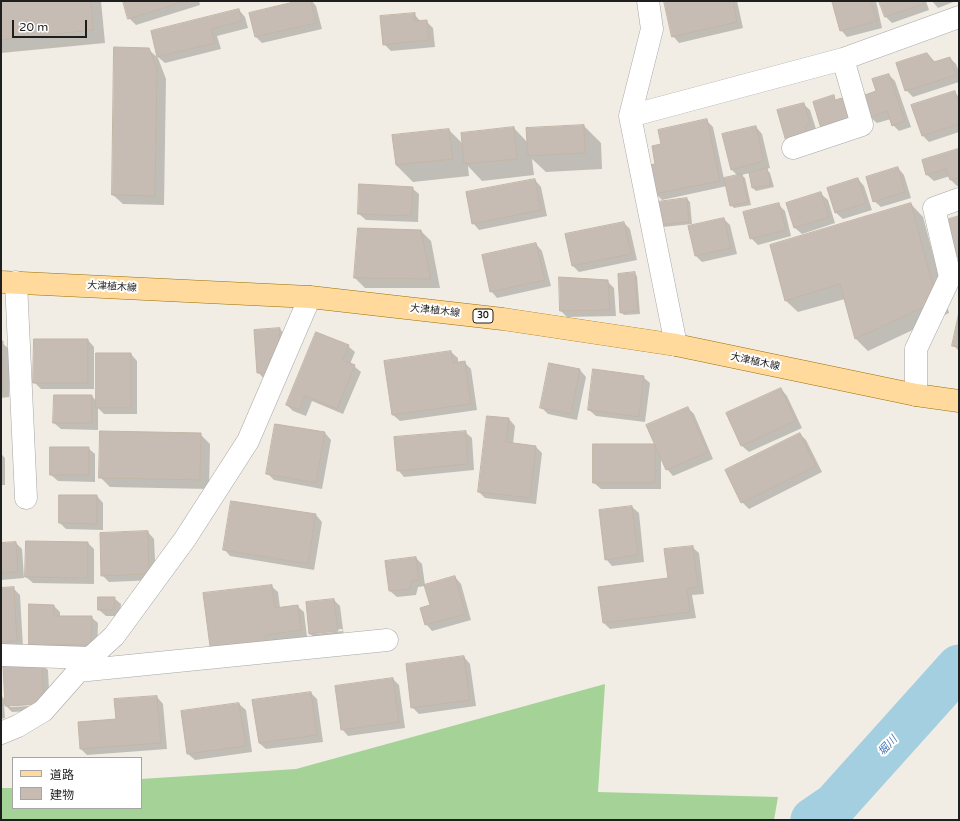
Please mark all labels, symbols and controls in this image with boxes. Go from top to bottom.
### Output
scale bar [14,12,89,38]
text: 20 m [19,20,48,34]
street label: 大津植木線 [87,280,137,294]
street label: 大津植木線 [410,302,460,320]
road number: 30 [473,309,493,323]
street label: 大津植木線 [729,351,781,373]
water label: 堀川 [876,733,900,759]
legend [12,757,142,809]
text: 道路 [50,768,74,782]
text: 建物 [50,788,74,802]

